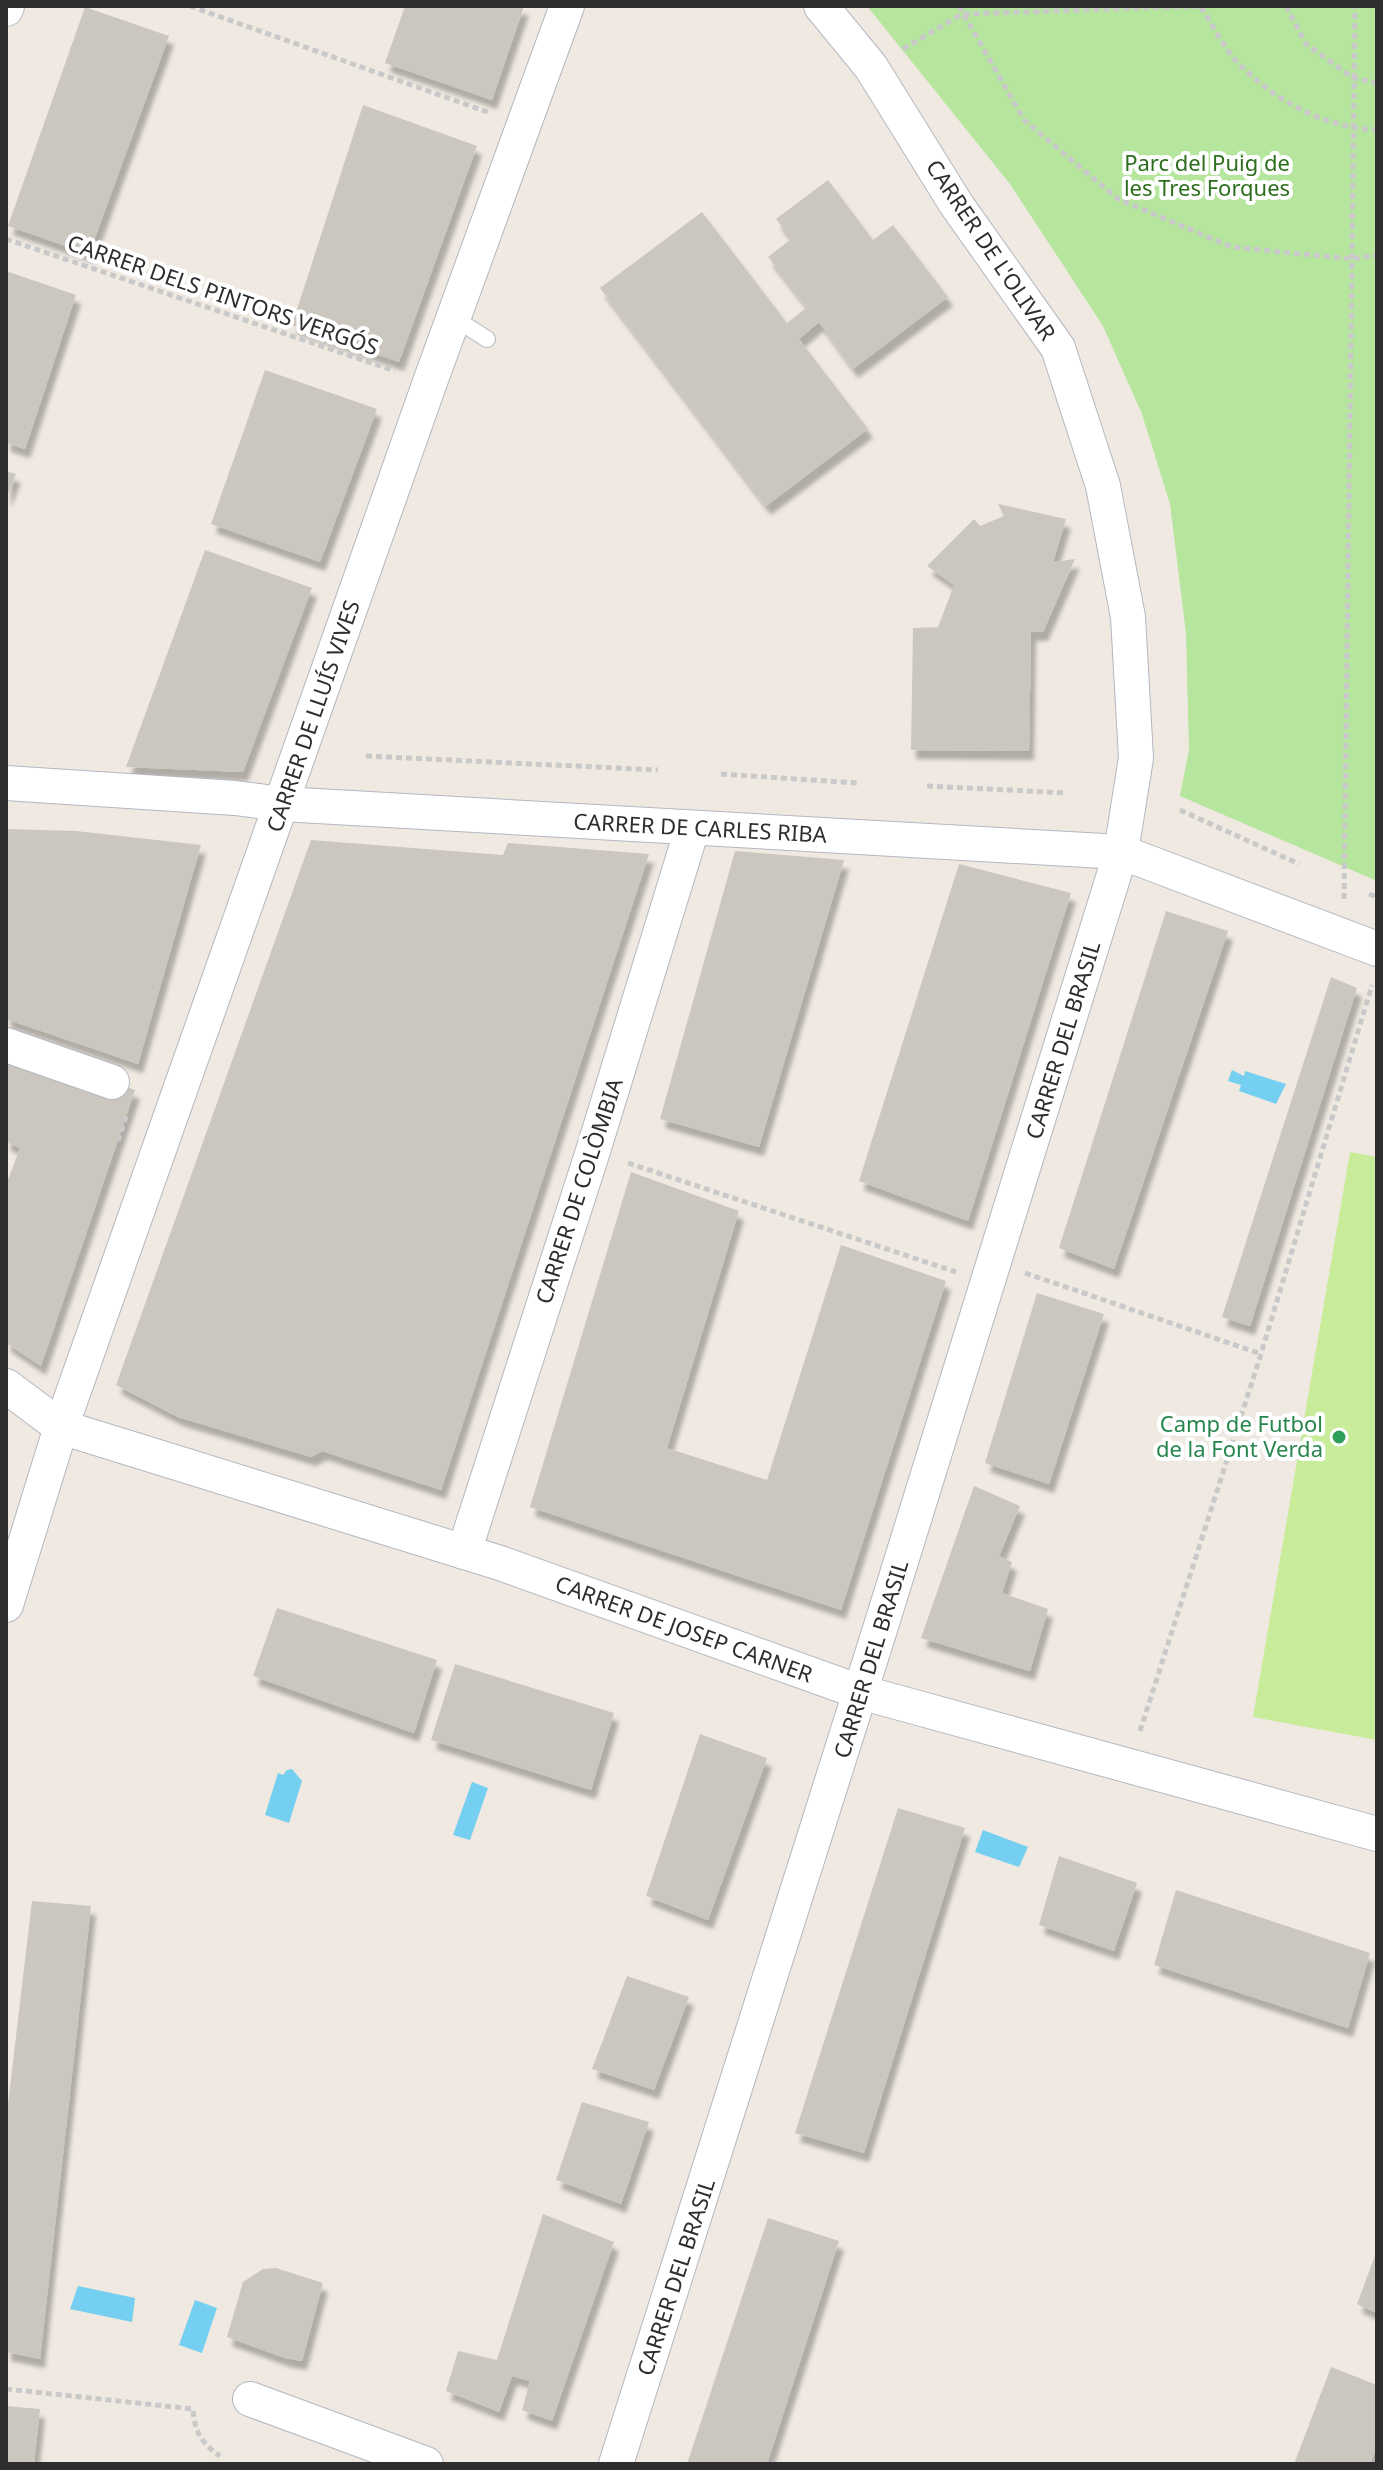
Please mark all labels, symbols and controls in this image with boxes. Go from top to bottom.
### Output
park label: Parc del Puig de les Tres Forques [1124,147,1290,202]
street label: CARRER DE L'OLIVAR [920,153,1064,346]
street label: CARRER DELS PINTORS VERGÓS [64,227,383,361]
street label: CARRER DE LLUÍS VIVES [258,596,366,836]
street label: CARRER DE CARLES RIBA [573,805,828,849]
street label: CARRER DEL BRASIL [1018,937,1106,1142]
street label: CARRER DE COLÒMBIA [527,1073,629,1307]
place label: Camp de Futbol de la Font Verda [1156,1408,1323,1463]
marker: Camp de Futbol de la Font Verda [1330,1428,1348,1446]
street label: CARRER DEL BRASIL [826,1556,914,1761]
street label: CARRER DE JOSEP CARNER [552,1567,817,1689]
street label: CARRER DEL BRASIL [629,2174,721,2379]

